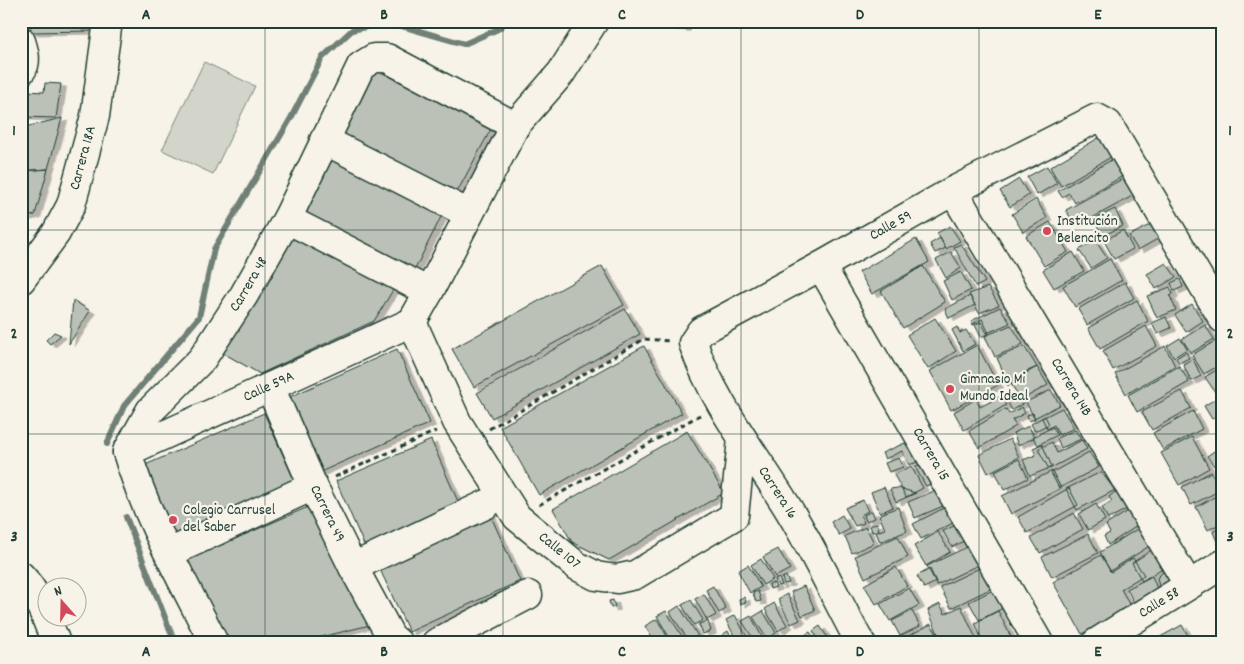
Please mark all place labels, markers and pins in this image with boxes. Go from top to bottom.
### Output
place label: Institución Belencito [1057,211,1118,250]
marker: Institución Belencito [1041,225,1053,237]
place label: Gimnasio Mi Mundo Ideal [960,369,1029,408]
marker: Gimnasio Mi Mundo Ideal [944,383,956,395]
place label: Colegio Carrusel del Saber [183,500,276,539]
marker: Colegio Carrusel del Saber [167,514,179,526]

